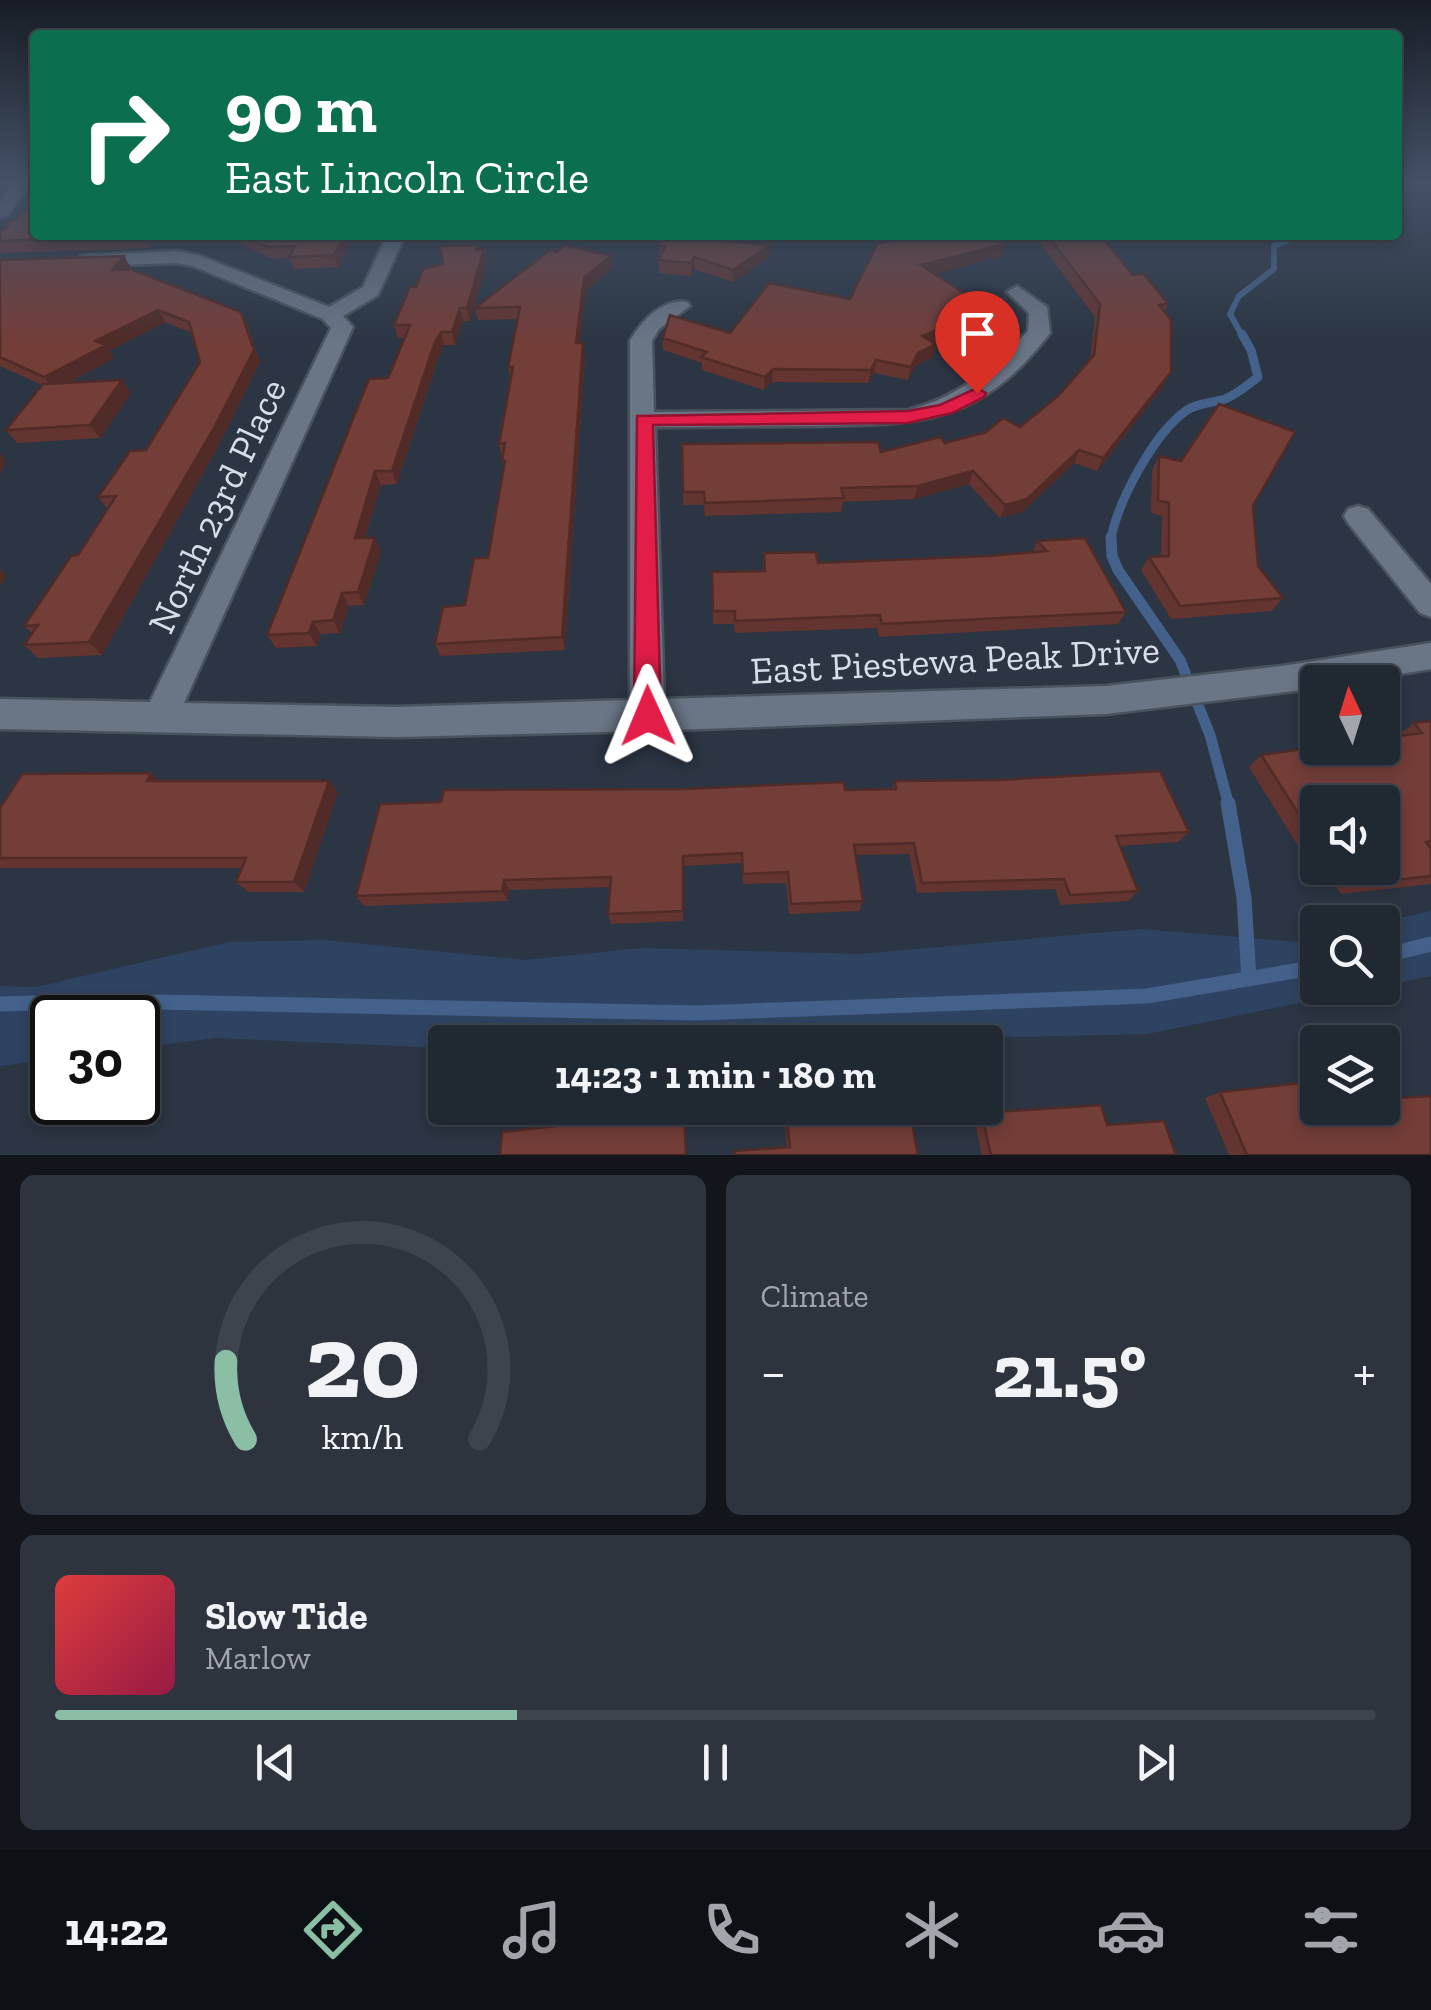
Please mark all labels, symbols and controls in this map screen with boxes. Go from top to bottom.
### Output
text: 90 m [225,66,377,150]
icon: right [60,70,190,200]
text: East Lincoln Circle [225,151,589,205]
pin [935,291,1020,394]
icon: arrive [950,306,1005,361]
street label: North 23rd Place [138,371,296,641]
street label: East Piestewa Peak Drive [749,626,1161,694]
position arrow [596,664,700,768]
north arrow [1300,665,1400,765]
map controls [1300,665,1400,1125]
button: sound [1300,785,1400,885]
button: search [1300,905,1400,1005]
speed limit sign: 30 [30,995,160,1125]
button: layers [1300,1025,1400,1125]
text: 14:23 · 1 min · 180 m [555,1052,876,1098]
text: Climate [761,1277,869,1315]
text: 20 [305,1299,421,1424]
text: 21.5° [993,1326,1147,1416]
text: − [761,1339,786,1405]
text: + [1353,1339,1376,1405]
text: km/h [322,1415,404,1458]
text: Slow Tide [205,1593,368,1639]
text: Marlow [205,1639,311,1677]
icon: previous [248,1735,303,1790]
icon: pause [688,1735,743,1790]
icon: next [1128,1735,1183,1790]
icon: directions [298,1895,368,1965]
icon: music [497,1895,567,1965]
icon: phone [697,1895,767,1965]
icon: climate [897,1895,967,1965]
icon: car [1096,1895,1166,1965]
icon: filters [1296,1895,1366,1965]
text: 14:22 [65,1903,168,1957]

